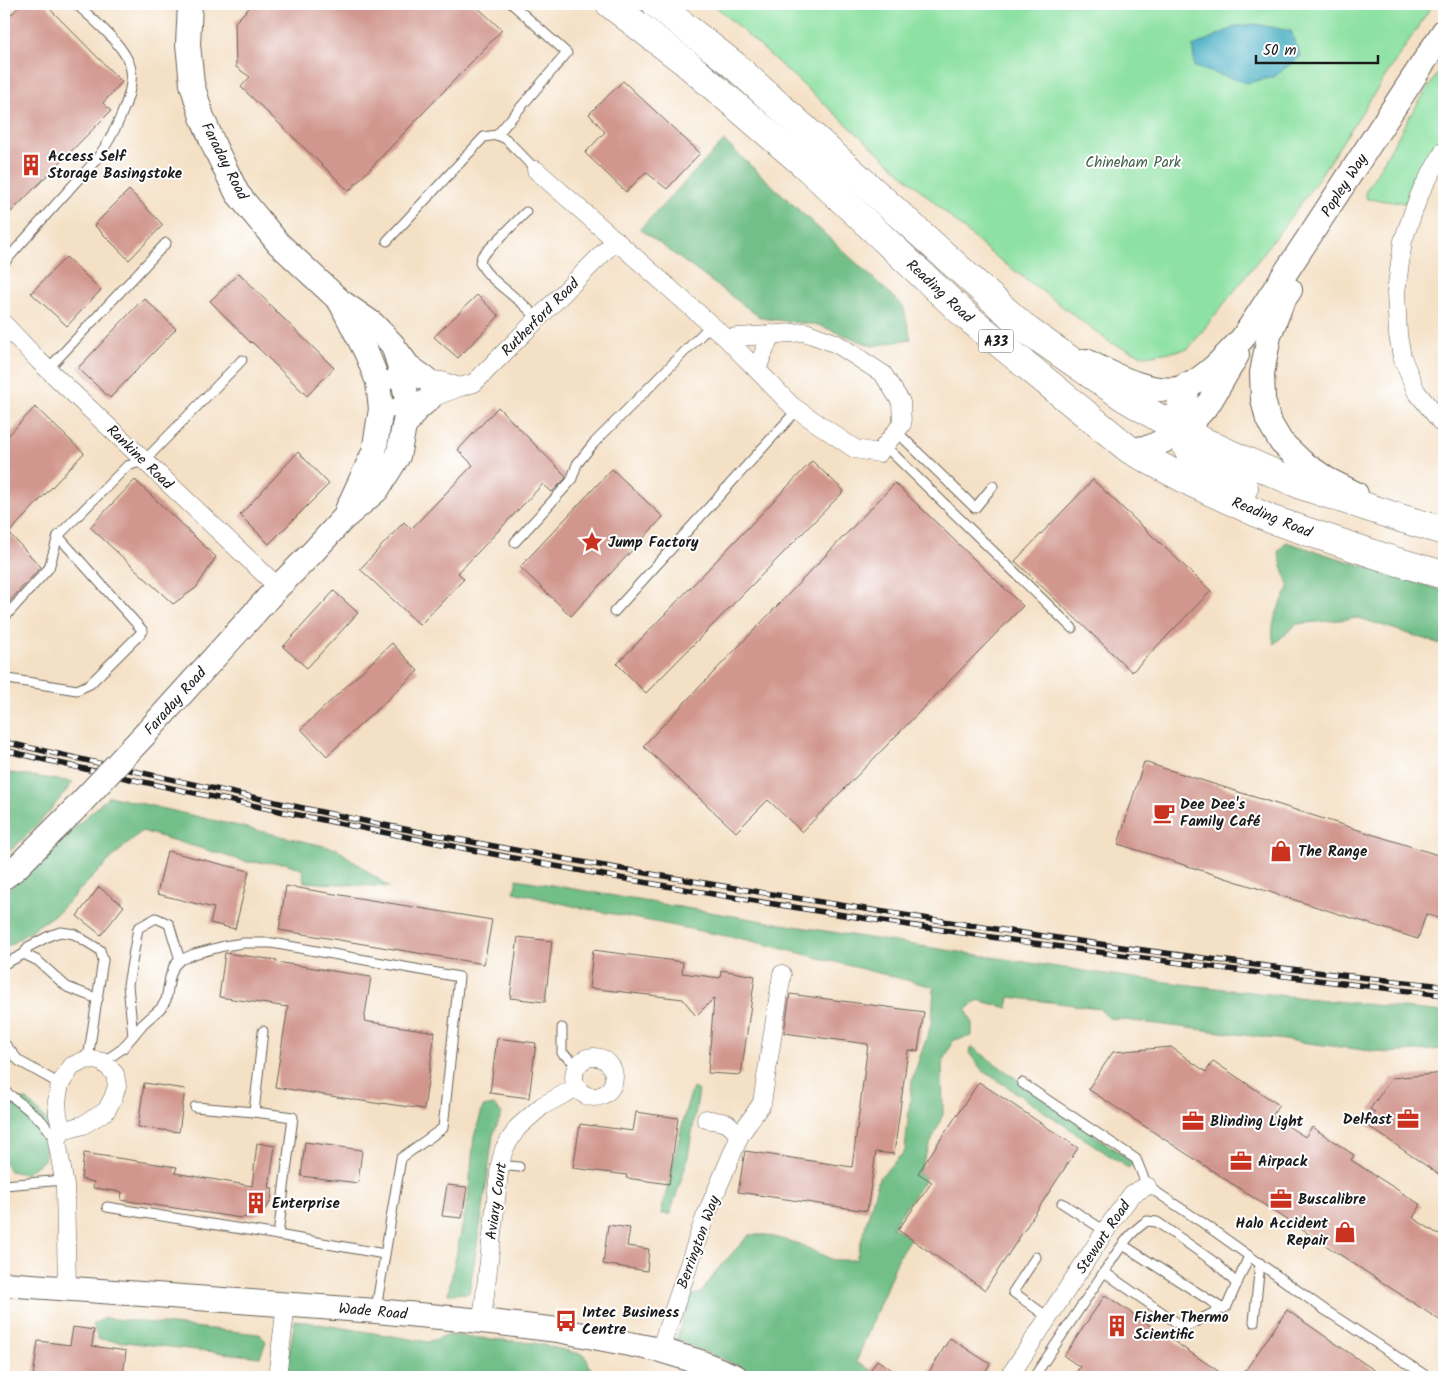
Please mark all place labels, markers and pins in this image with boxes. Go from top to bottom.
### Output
place label: Access Self Storage Basingstoke [48,145,183,186]
building icon: Access Self Storage Basingstoke [18,152,44,178]
place icon: Jump Factory [579,529,605,555]
place label: Jump Factory [608,531,699,555]
place label: Dee Dee's Family Café [1180,793,1261,834]
cafe icon: Dee Dee's Family Café [1151,800,1177,826]
shop icon: The Range [1268,838,1294,864]
place label: The Range [1298,840,1368,864]
office icon: Delfast [1395,1106,1421,1132]
office icon: Blinding Light [1180,1108,1206,1134]
place label: Delfast [1343,1108,1392,1132]
place label: Blinding Light [1210,1110,1304,1134]
office icon: Airpack [1228,1148,1254,1174]
place label: Airpack [1258,1150,1308,1174]
office icon: Buscalibre [1268,1186,1294,1212]
place label: Buscalibre [1298,1188,1366,1212]
building icon: Enterprise [243,1190,269,1216]
place label: Enterprise [272,1192,340,1216]
place label: Halo Accident Repair [1235,1212,1329,1253]
shop icon: Halo Accident Repair [1332,1219,1358,1245]
place label: Intec Business Centre [582,1301,679,1342]
place label: Fisher Thermo Scientific [1134,1306,1229,1347]
bus stop icon: Intec Business Centre [553,1308,579,1334]
building icon: Fisher Thermo Scientific [1104,1313,1130,1339]

